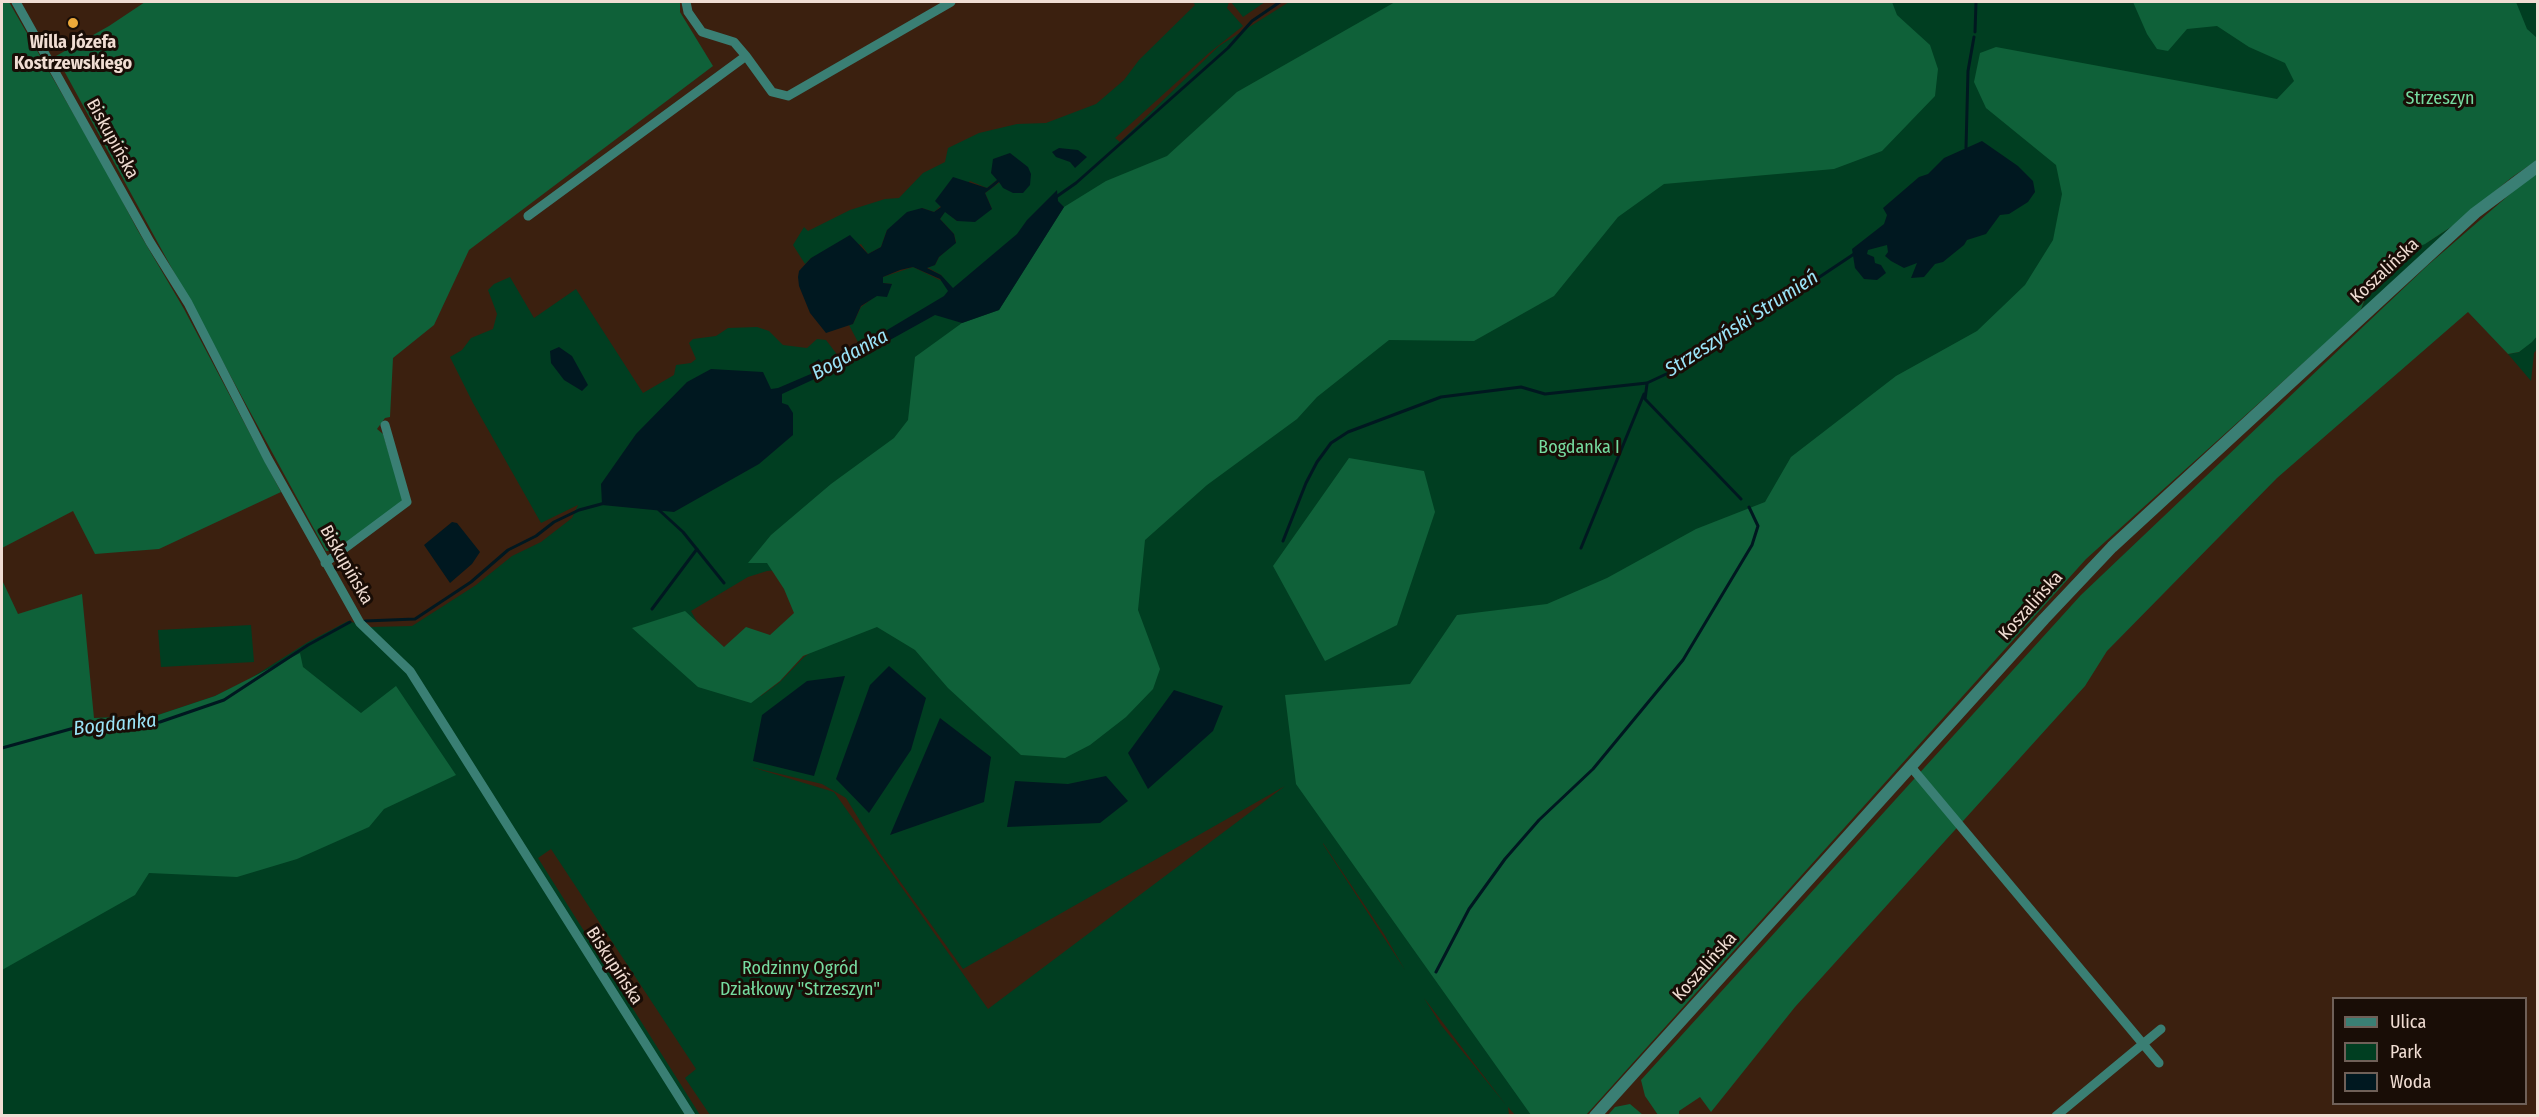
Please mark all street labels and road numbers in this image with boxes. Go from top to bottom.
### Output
street label: Biskupińska [81,95,143,183]
street label: Koszalińska [2346,234,2424,308]
street label: Biskupińska [315,522,377,608]
street label: Koszalińska [1994,567,2068,645]
street label: Biskupińska [581,923,647,1009]
street label: Koszalińska [1668,928,1742,1006]

